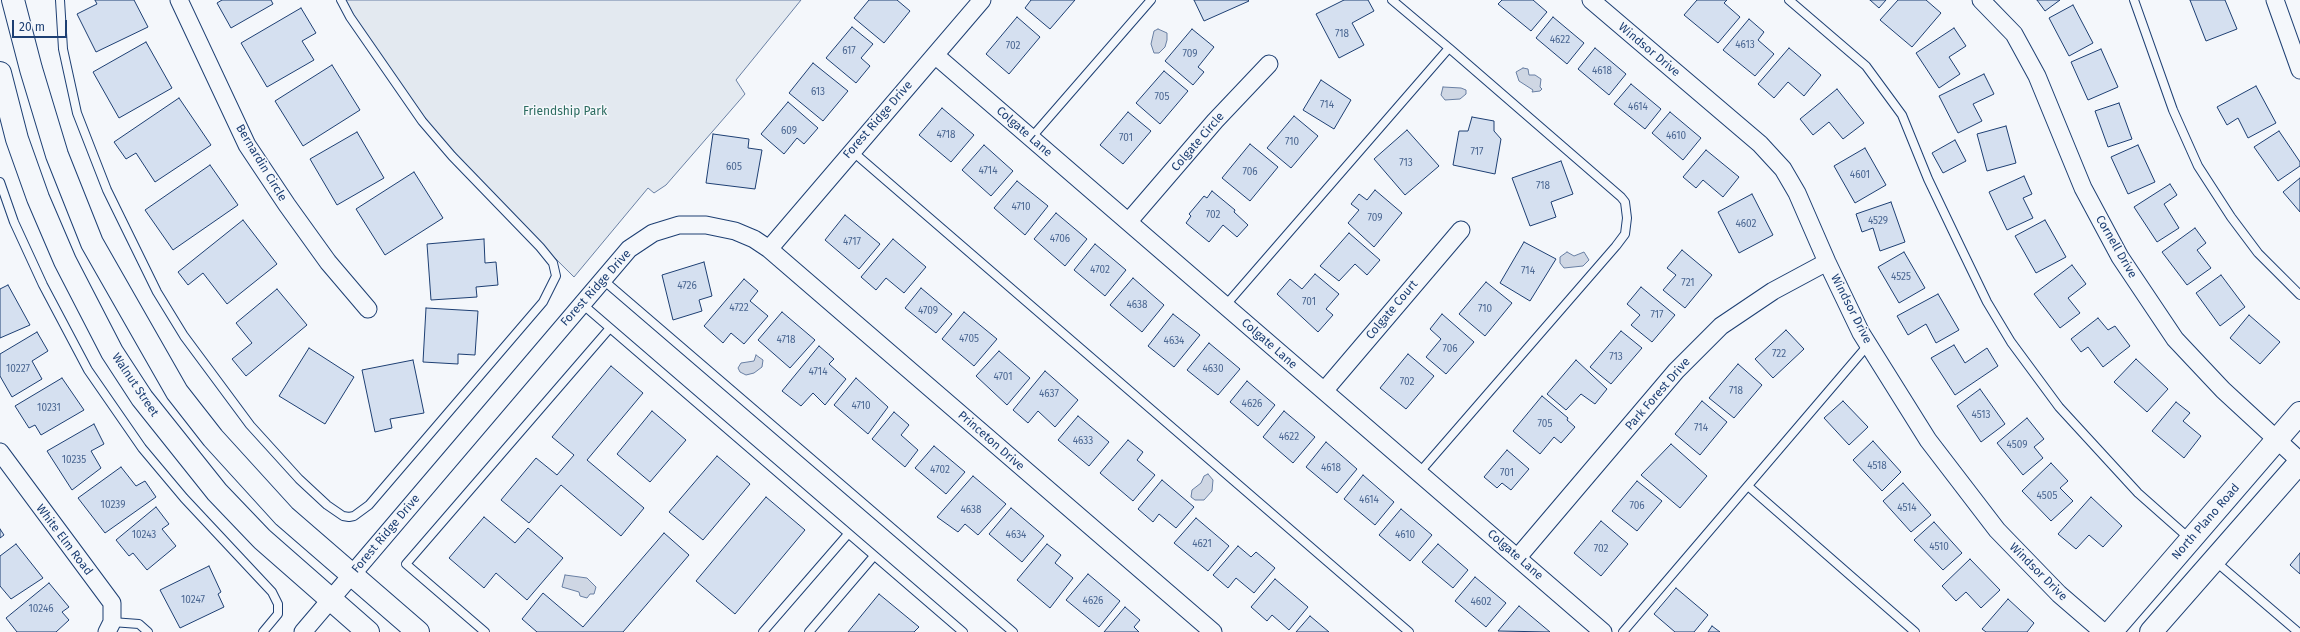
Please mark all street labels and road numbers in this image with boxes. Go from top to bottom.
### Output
street label: Windsor Drive [1615,20,1683,80]
street label: Forest Ridge Drive [840,78,916,162]
street label: Colgate Lane [993,104,1055,160]
street label: Colgate Circle [1168,110,1228,174]
street label: Bernardin Circle [232,122,290,204]
street label: Cornell Drive [2092,213,2140,281]
street label: Forest Ridge Drive [558,247,634,329]
street label: Windsor Drive [1827,272,1875,346]
street label: Colgate Court [1363,277,1421,343]
street label: Colgate Lane [1238,316,1300,372]
street label: Walnut Street [108,350,162,420]
street label: Park Forest Drive [1623,355,1693,433]
street label: Princeton Drive [955,408,1027,474]
street label: North Plano Road [2169,481,2243,563]
street label: Forest Ridge Drive [349,492,423,576]
street label: White Elm Road [33,502,95,578]
street label: Colgate Lane [1484,527,1546,583]
street label: Windsor Drive [2006,540,2070,604]

